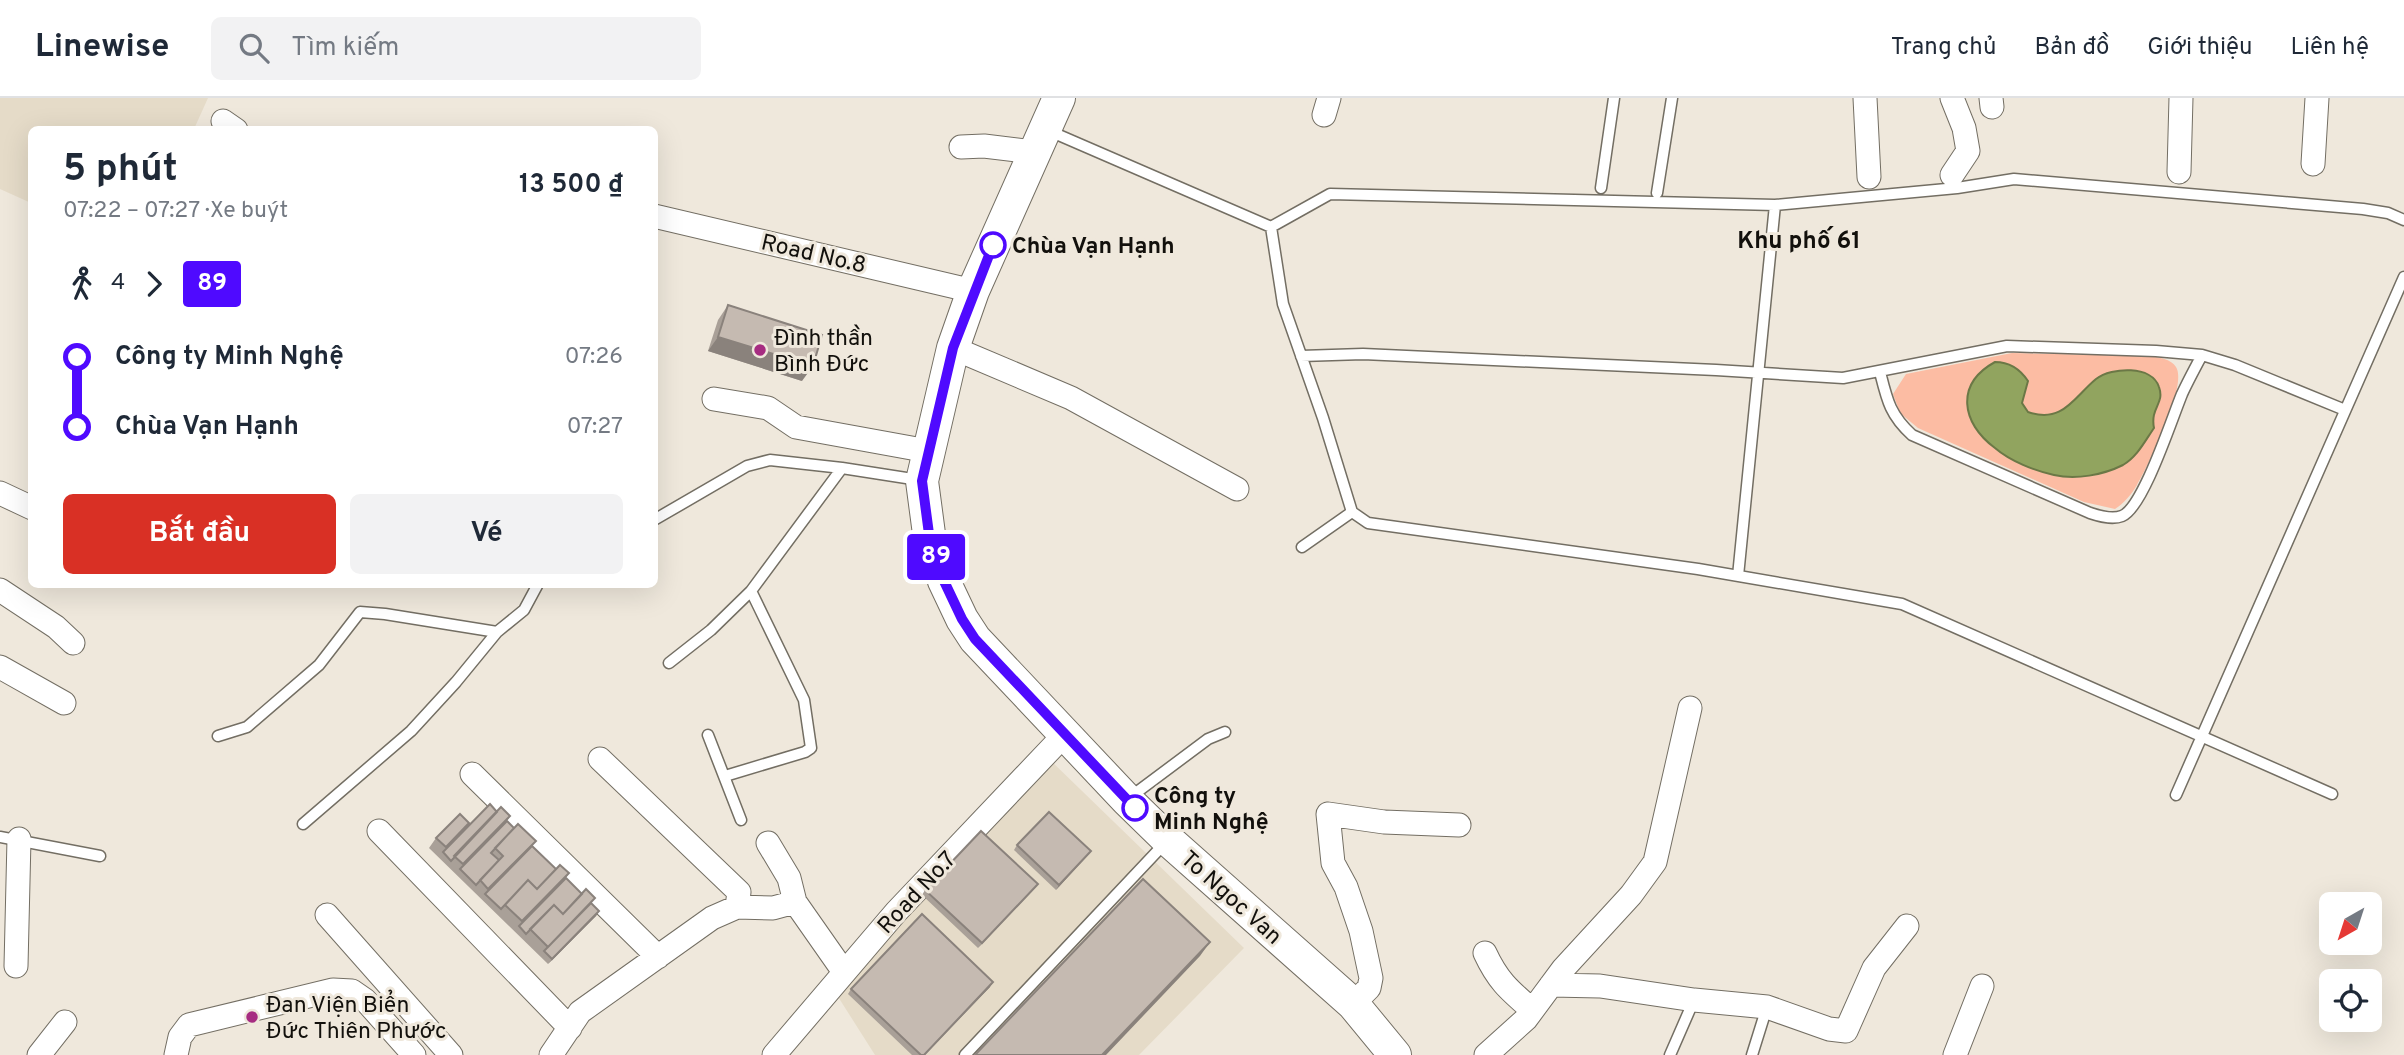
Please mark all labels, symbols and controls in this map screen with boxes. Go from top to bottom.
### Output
search box [211,17,701,80]
text: Linewise [35,27,169,69]
icon: search [235,29,273,67]
text: Tìm kiếm [291,32,399,65]
text: Trang chủ [1891,33,1996,63]
text: Bản đồ [2034,33,2109,63]
text: Giới thiệu [2147,33,2252,63]
text: Liên hệ [2290,33,2369,63]
text: 5 phút [63,146,178,195]
text: 13 500 ₫ [519,169,623,202]
text: 07:22 – 07:27 · Xe buýt [63,197,288,226]
district label: Khu phố 61 [1737,226,1861,257]
street label: Road No.8 [758,229,869,282]
marker: Chùa Vạn Hạnh [980,232,1006,258]
place label: Chùa Vạn Hạnh [1012,233,1175,262]
icon: walk [63,265,101,303]
icon: forward [135,265,173,303]
text: 4 [111,269,125,298]
text: 89 [197,269,227,299]
place label: Đình thần Bình Đức [774,324,873,380]
text: Công ty Minh Nghệ [115,341,344,374]
marker: Đình thần Bình Đức [752,342,768,358]
text: 07:26 [565,343,623,372]
text: Chùa Vạn Hạnh [115,411,299,444]
text: 07:27 [567,413,623,442]
button: Bắt đầu [63,494,336,574]
button: Vé [350,494,623,574]
line badge: 89 [904,534,968,580]
text: 89 [921,542,951,572]
place label: Công ty Minh Nghệ [1154,783,1269,838]
marker: Công ty Minh Nghệ [1122,795,1148,821]
street label: Road No.7 [872,846,963,941]
street label: To Ngoc Van [1174,846,1287,952]
north arrow [2319,892,2382,956]
map controls [2319,892,2382,1032]
button: locate [2319,969,2382,1032]
place label: Đan Viện Biển Đức Thiên Phước [266,989,447,1047]
marker: Đan Viện Biển Đức Thiên Phước [244,1009,260,1025]

